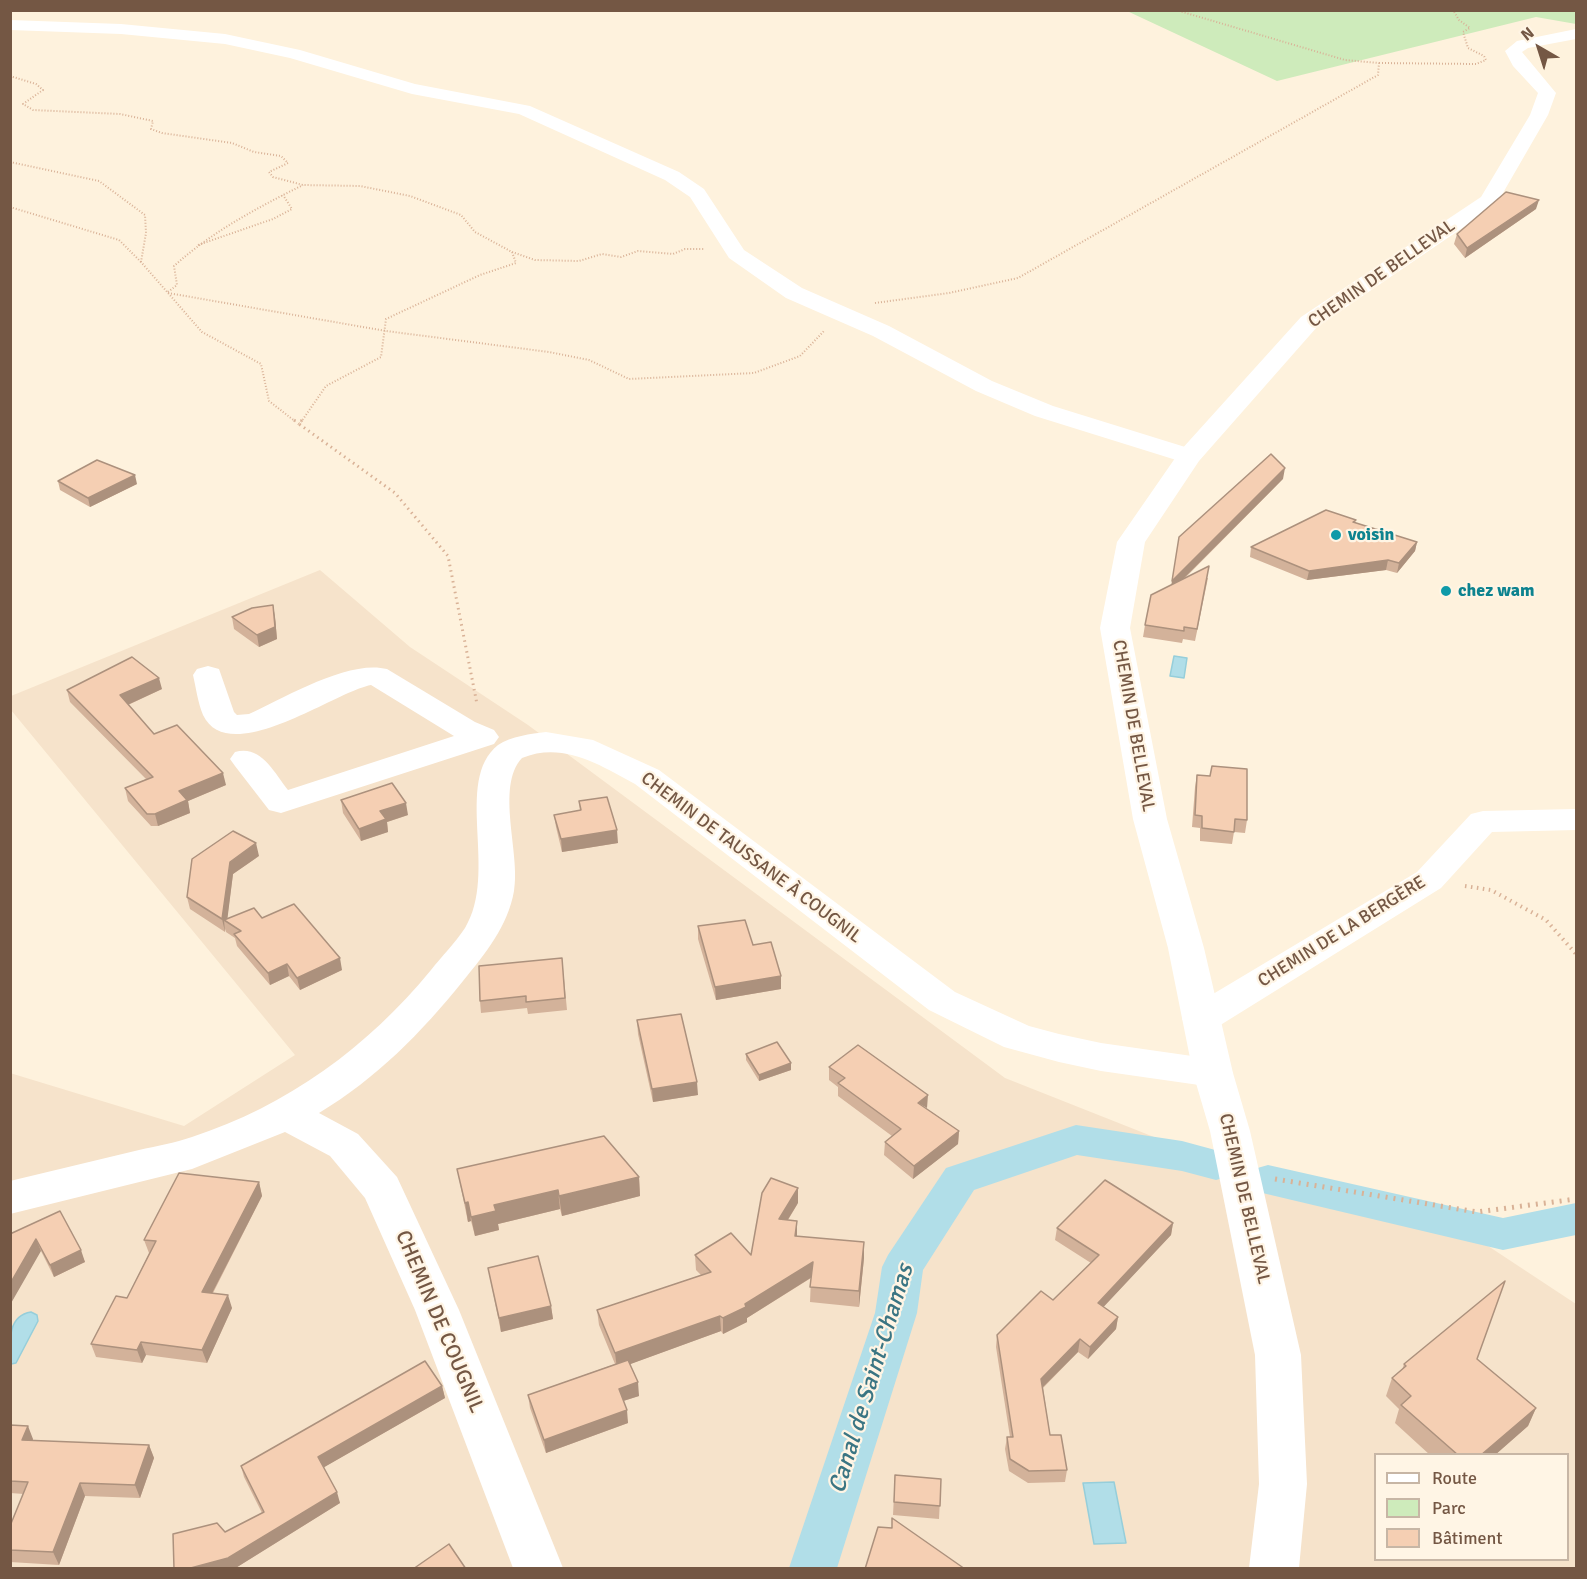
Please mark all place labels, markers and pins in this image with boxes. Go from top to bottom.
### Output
place label: voisin [1348,524,1394,546]
marker: voisin [1329,528,1343,542]
place label: chez wam [1458,580,1535,602]
marker: chez wam [1439,584,1453,598]

